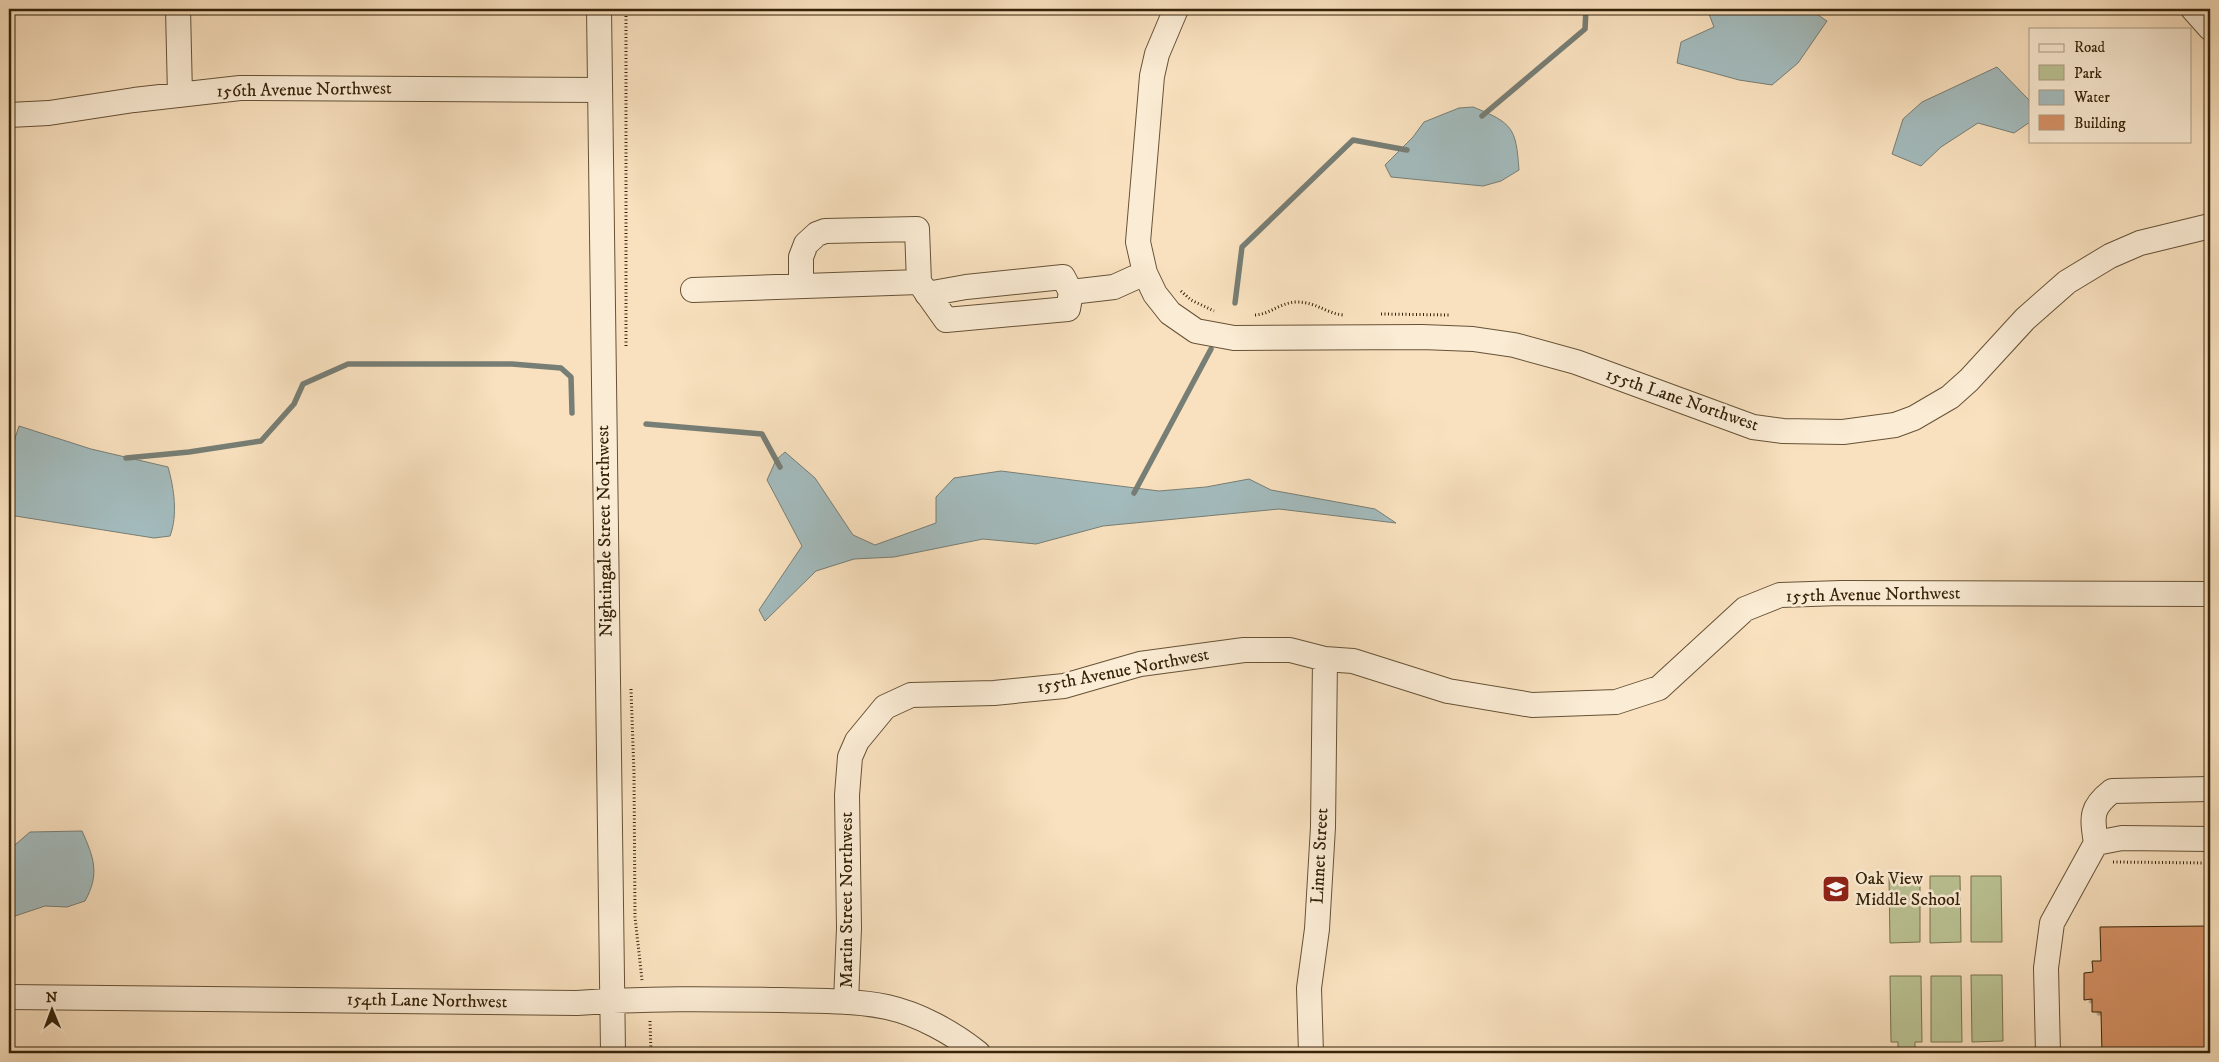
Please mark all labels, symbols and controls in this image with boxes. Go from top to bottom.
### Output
legend [2029,28,2192,142]
text: Road [2074,38,2106,57]
text: Park [2074,64,2103,83]
street label: 156th Avenue Northwest [216,77,392,103]
text: Water [2073,88,2110,107]
text: Building [2074,114,2126,133]
street label: 155th Lane Northwest [1603,363,1762,437]
street label: Nightingale Street Northwest [592,425,618,637]
street label: 155th Avenue Northwest [1785,582,1961,608]
street label: 155th Avenue Northwest [1035,643,1211,698]
street label: Linnet Street [1307,807,1334,905]
street label: Martin Street Northwest [836,812,858,988]
place label: Oak View Middle School [1855,868,1961,911]
school or university icon: Oak View Middle School [1821,874,1851,904]
north arrow [28,984,78,1034]
text: N [46,989,58,1007]
street label: 154th Lane Northwest [346,989,508,1013]

